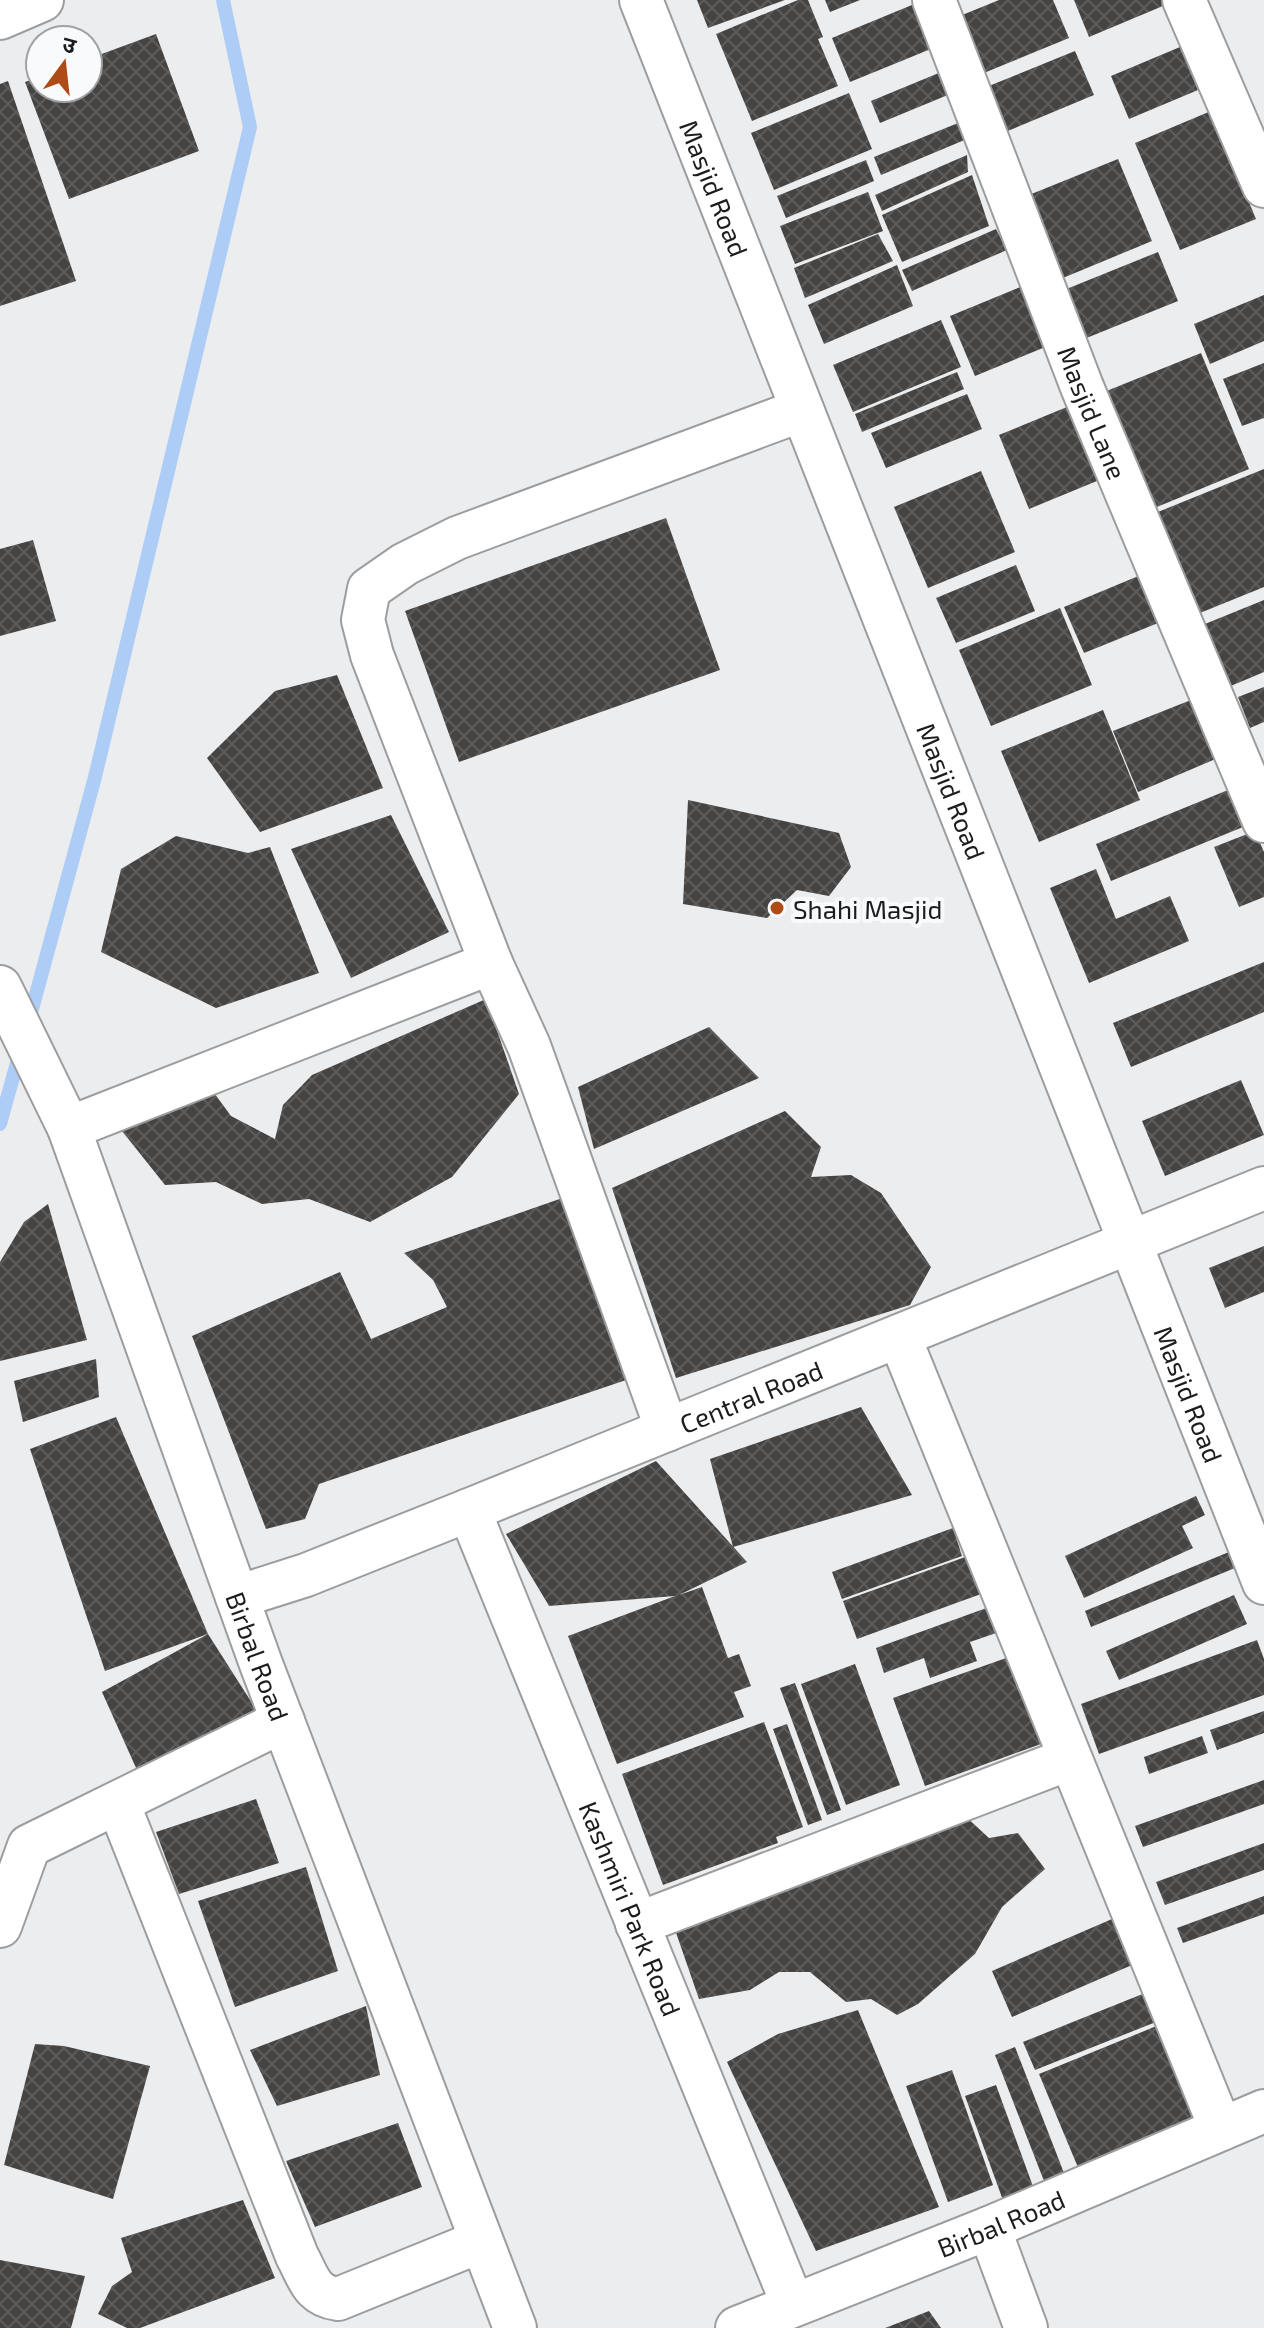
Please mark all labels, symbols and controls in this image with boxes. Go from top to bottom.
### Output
north arrow [24,24,104,104]
text: उ [60,29,80,58]
street label: Masjid Road [674,115,756,261]
street label: Masjid Lane [1052,342,1134,483]
street label: Masjid Road [912,718,993,864]
place label: Shahi Masjid [793,893,942,924]
marker: Shahi Masjid [768,899,786,917]
street label: Masjid Road [1149,1321,1230,1467]
street label: Central Road [675,1353,827,1439]
street label: Birbal Road [221,1587,297,1725]
street label: Kashmiri Park Road [574,1796,689,2020]
street label: Birbal Road [933,2182,1069,2263]

